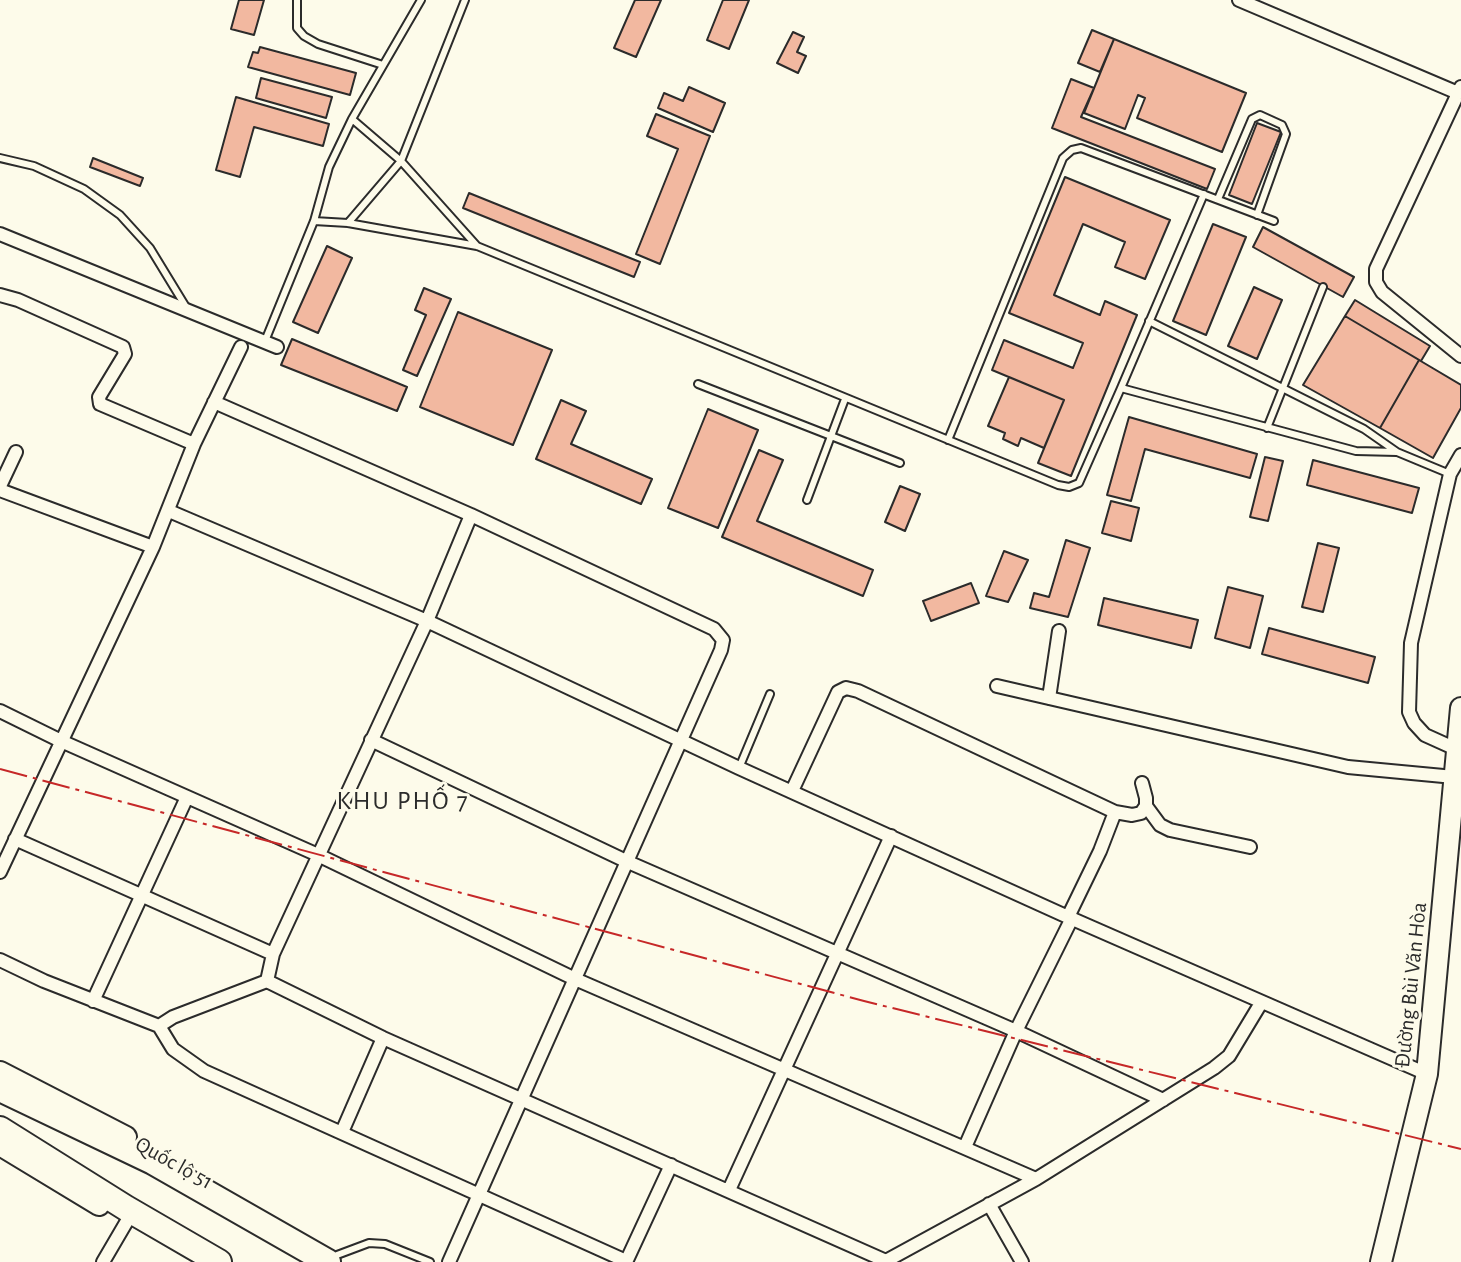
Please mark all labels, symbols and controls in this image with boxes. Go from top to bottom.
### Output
district label: KHU PHỐ 7 [336,785,470,817]
street label: Đường Bùi Văn Hòa [1389,901,1433,1069]
street label: Quốc lộ 51 [131,1131,217,1195]

